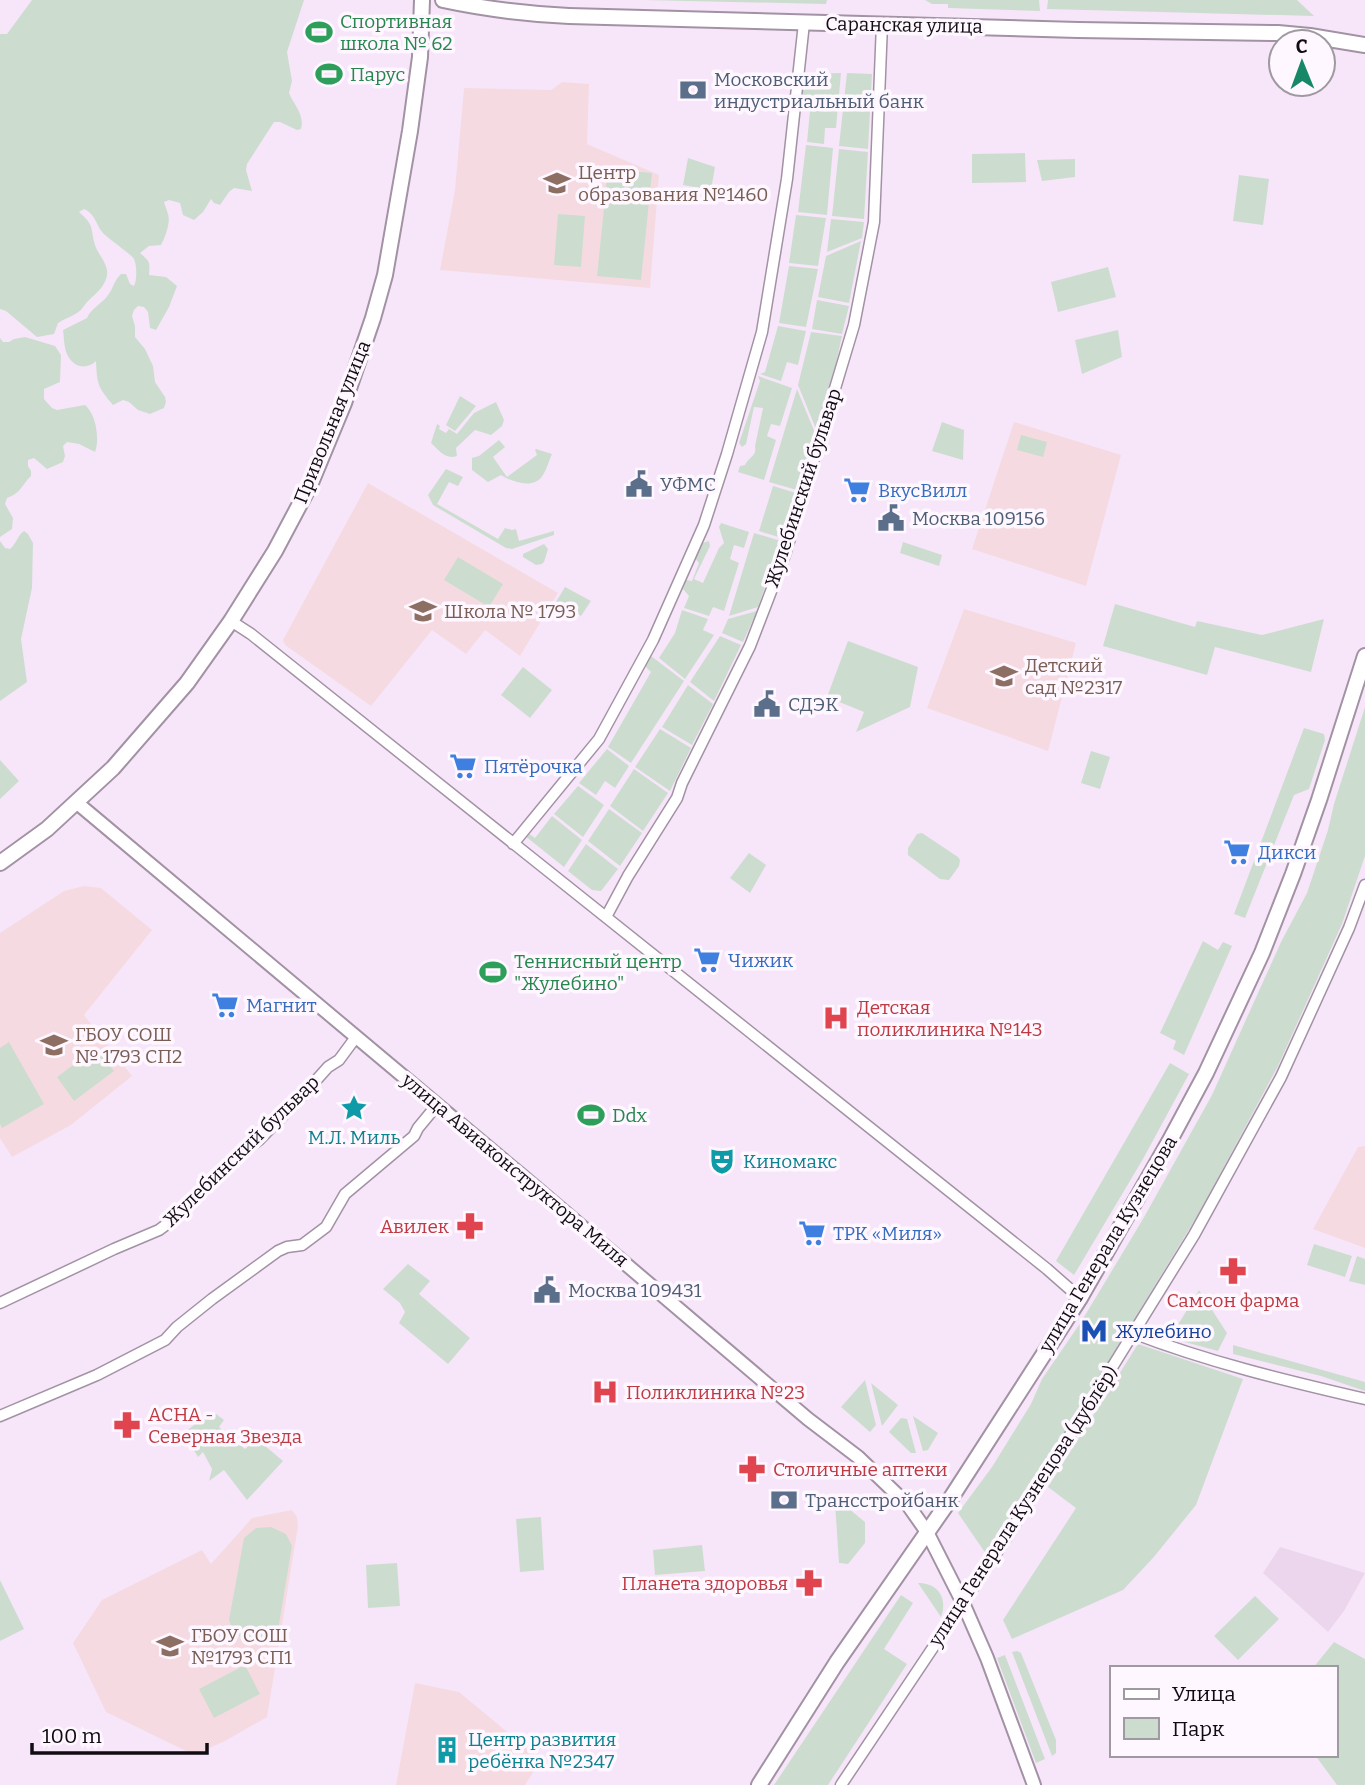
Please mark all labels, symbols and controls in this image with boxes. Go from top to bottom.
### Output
place label: Спортивная школа № 62 [340,10,453,55]
street label: Саранская улица [825,12,983,38]
sports icon: Спортивная школа № 62 [304,17,334,47]
north arrow [1267,28,1337,98]
text: С [1296,35,1308,58]
sports icon: Парус [314,59,344,89]
place label: Парус [350,63,406,86]
place label: Московский индустриальный банк [714,68,925,113]
bank icon: Московский индустриальный банк [678,75,708,105]
place label: Центр образования №1460 [578,161,769,206]
school or university icon: Центр образования №1460 [542,168,572,198]
street label: Привольная улица [289,336,375,507]
street label: Жулебинский бульвар [760,385,846,591]
public building icon: УФМС [624,469,654,499]
place label: УФМС [660,473,716,496]
supermarket icon: ВкусВилл [842,475,872,505]
place label: ВкусВилл [878,479,967,502]
public building icon: Москва 109156 [876,503,906,533]
place label: Москва 109156 [912,507,1045,530]
school or university icon: Школа № 1793 [408,596,438,626]
place label: Школа № 1793 [444,600,576,623]
place label: Детский сад №2317 [1025,654,1123,699]
school or university icon: Детский сад №2317 [989,661,1019,691]
public building icon: СДЭК [752,689,782,719]
place label: СДЭК [788,693,839,716]
supermarket icon: Пятёрочка [448,751,478,781]
place label: Пятёрочка [484,755,583,778]
supermarket icon: Дикси [1222,837,1252,867]
place label: Дикси [1258,841,1316,864]
supermarket icon: Чижик [692,945,722,975]
place label: Чижик [728,949,794,972]
place label: Теннисный центр "Жулебино" [514,950,682,995]
sports icon: Теннисный центр "Жулебино" [478,957,508,987]
supermarket icon: Магнит [210,990,240,1020]
place label: Магнит [246,994,317,1017]
place label: Детская поликлиника №143 [857,996,1043,1041]
hospital icon: Детская поликлиника №143 [821,1003,851,1033]
place label: ГБОУ СОШ № 1793 СП2 [75,1023,182,1068]
school or university icon: ГБОУ СОШ № 1793 СП2 [39,1030,69,1060]
street label: улица Авиаконструктора Миля [396,1068,633,1271]
street label: Жулебинский бульвар [158,1070,324,1232]
place icon: М.Л. Миль [339,1093,369,1123]
sports icon: Ddx [576,1100,606,1130]
place label: Ddx [612,1104,647,1127]
place label: М.Л. Миль [308,1126,401,1149]
street label: улица Генерала Кузнецова [1034,1131,1182,1357]
theatre icon: Киномакс [707,1146,737,1176]
place label: Киномакс [743,1150,837,1173]
pharmacy icon: Авилек [455,1211,485,1241]
place label: Авилек [380,1215,450,1238]
supermarket icon: ТРК «Миля» [797,1218,827,1248]
place label: ТРК «Миля» [833,1222,942,1245]
pharmacy icon: Самсон фарма [1218,1256,1248,1286]
public building icon: Москва 109431 [532,1275,562,1305]
place label: Москва 109431 [568,1279,702,1302]
place label: Самсон фарма [1166,1289,1300,1312]
metro station icon: Жулебино [1079,1316,1109,1346]
place label: Жулебино [1115,1320,1212,1343]
street label: улица Генерала Кузнецова (дублёр) [923,1361,1122,1651]
hospital icon: Поликлиника №23 [590,1377,620,1407]
place label: Поликлиника №23 [626,1381,805,1404]
place label: АСНА - Северная Звезда [148,1403,303,1448]
pharmacy icon: АСНА - Северная Звезда [112,1410,142,1440]
pharmacy icon: Столичные аптеки [737,1454,767,1484]
place label: Столичные аптеки [773,1458,948,1481]
bank icon: Трансстройбанк [769,1485,799,1515]
place label: Трансстройбанк [805,1489,959,1512]
pharmacy icon: Планета здоровья [794,1568,824,1598]
place label: Планета здоровья [621,1572,788,1595]
place label: ГБОУ СОШ №1793 СП1 [191,1624,292,1669]
school or university icon: ГБОУ СОШ №1793 СП1 [155,1631,185,1661]
legend [1110,1666,1337,1757]
text: Улица [1172,1681,1236,1707]
scale bar [32,1712,206,1756]
text: Парк [1172,1716,1225,1742]
text: 100 m [42,1723,102,1749]
place label: Центр развития ребёнка №2347 [468,1728,616,1773]
building icon: Центр развития ребёнка №2347 [432,1735,462,1765]

